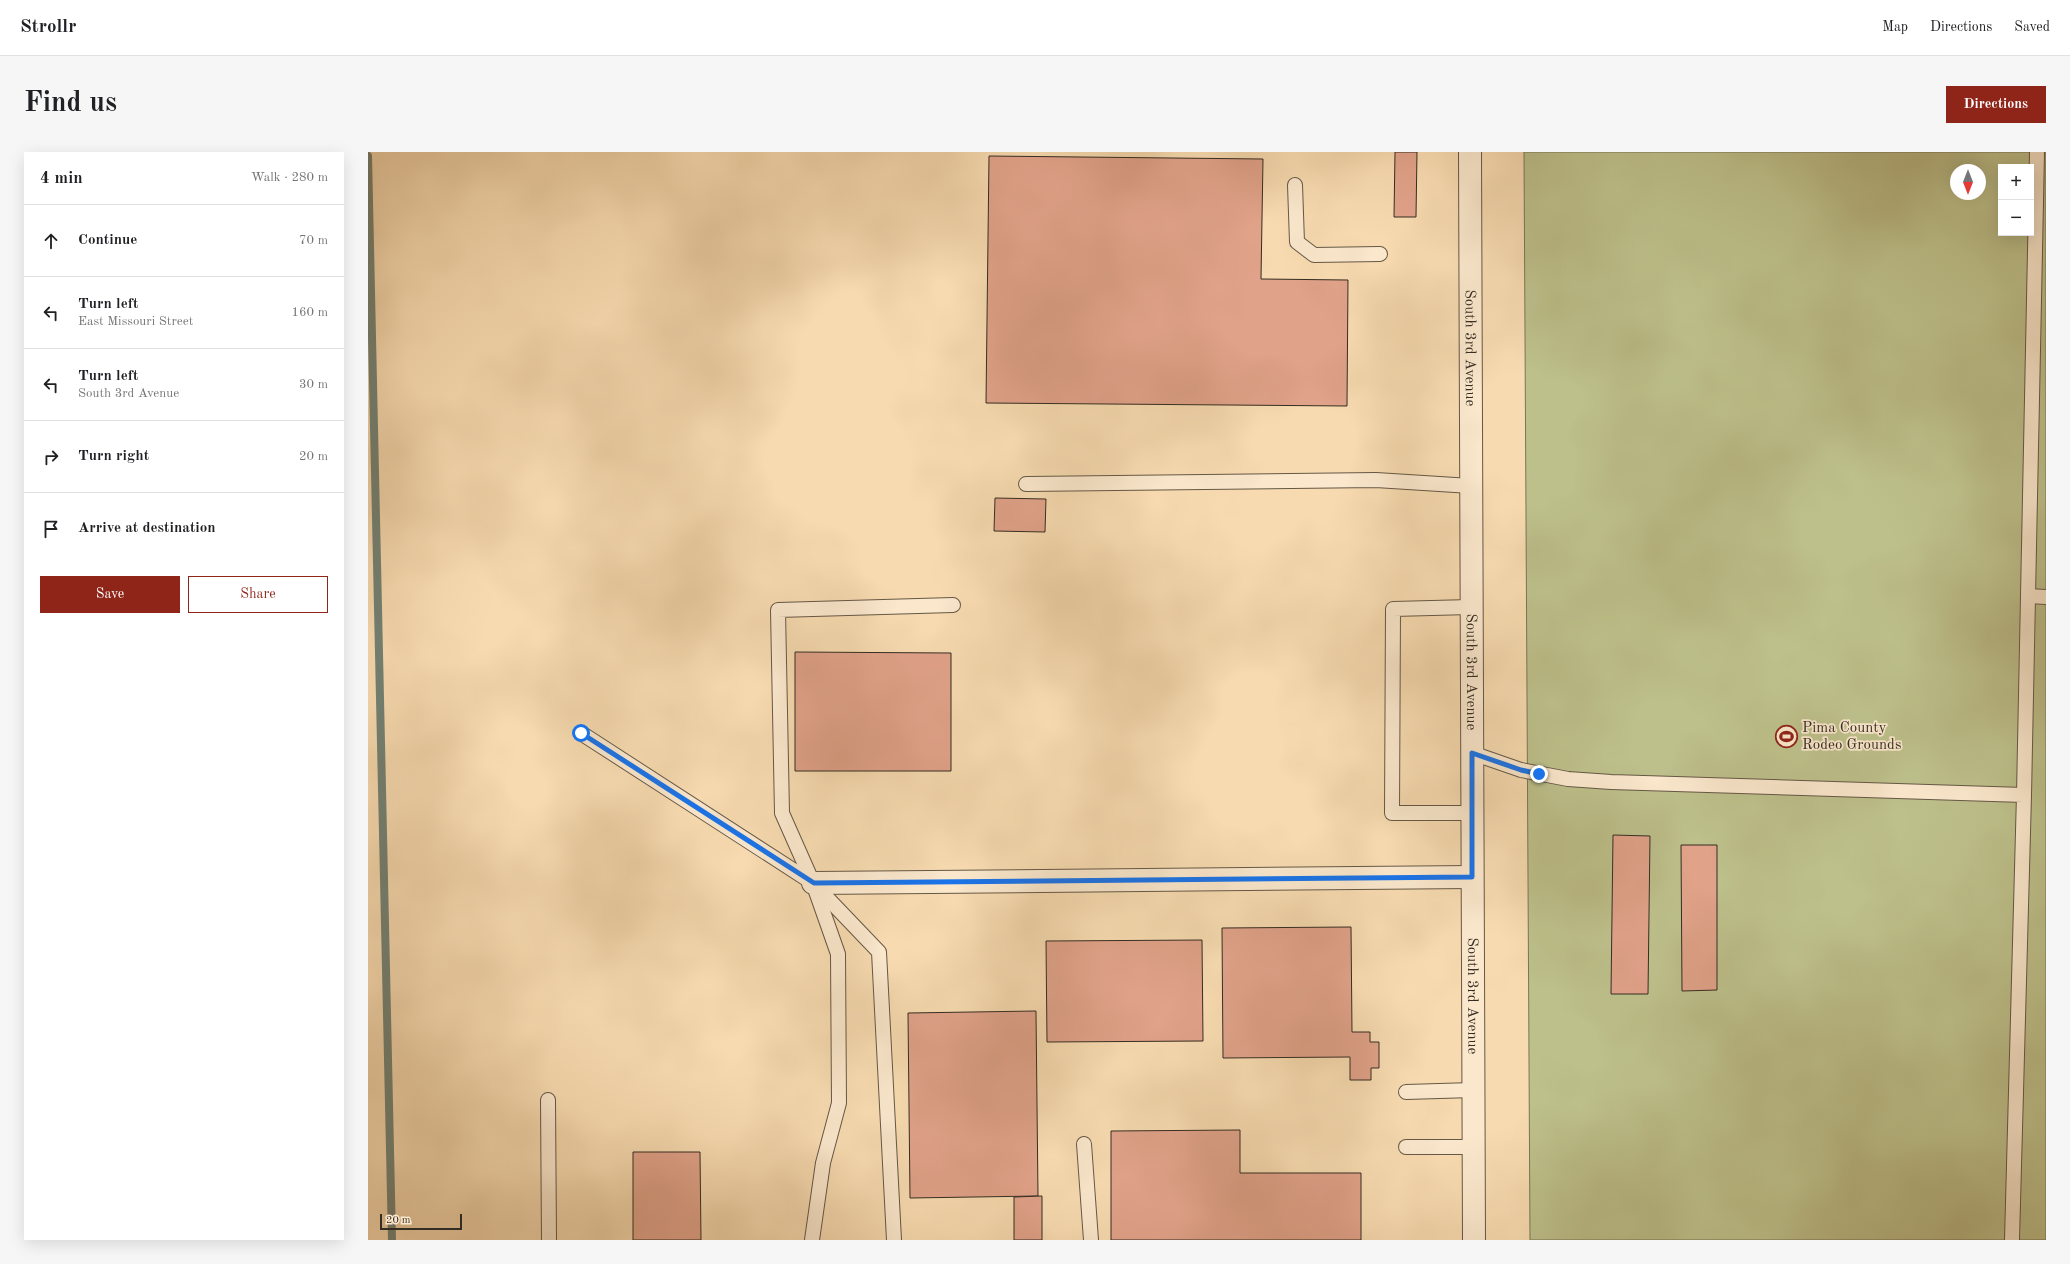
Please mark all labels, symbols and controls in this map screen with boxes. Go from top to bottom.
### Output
text: Strollr [20,18,76,37]
text: Map [1882,20,1908,34]
text: Directions [1930,20,1992,34]
text: Saved [2014,20,2050,34]
button: Directions [1946,86,2046,123]
text: Find us [24,90,117,118]
north arrow [1950,164,1986,200]
map controls [1998,164,2034,236]
button: + [1998,164,2034,200]
text: 4 min [40,170,83,187]
text: Walk · 280 m [251,171,328,184]
button: − [1998,200,2034,236]
icon: ahead [40,230,62,252]
text: Continue [78,233,137,248]
text: 70 m [299,234,328,247]
street label: South 3rd Avenue [1462,289,1477,407]
text: Turn left [78,297,138,312]
icon: left [40,302,62,324]
text: 160 m [291,306,328,319]
text: East Missouri Street [78,315,193,328]
text: Turn left [78,369,138,384]
icon: left [40,374,62,396]
text: 30 m [299,378,328,391]
text: South 3rd Avenue [78,387,179,400]
icon: right [40,446,62,468]
text: Turn right [78,449,149,464]
text: 20 m [299,450,328,463]
icon: arrive [40,518,62,540]
text: Arrive at destination [78,521,216,536]
button: Save [40,576,180,613]
button: Share [188,576,328,613]
street label: South 3rd Avenue [1463,613,1478,731]
place label: Pima County Rodeo Grounds [1802,721,1901,753]
sports icon: Pima County Rodeo Grounds [1774,723,1800,749]
route start [572,724,590,742]
route end [1530,765,1548,783]
street label: South 3rd Avenue [1464,937,1479,1055]
scale bar [380,1212,462,1231]
text: 20 m [386,1215,411,1226]

